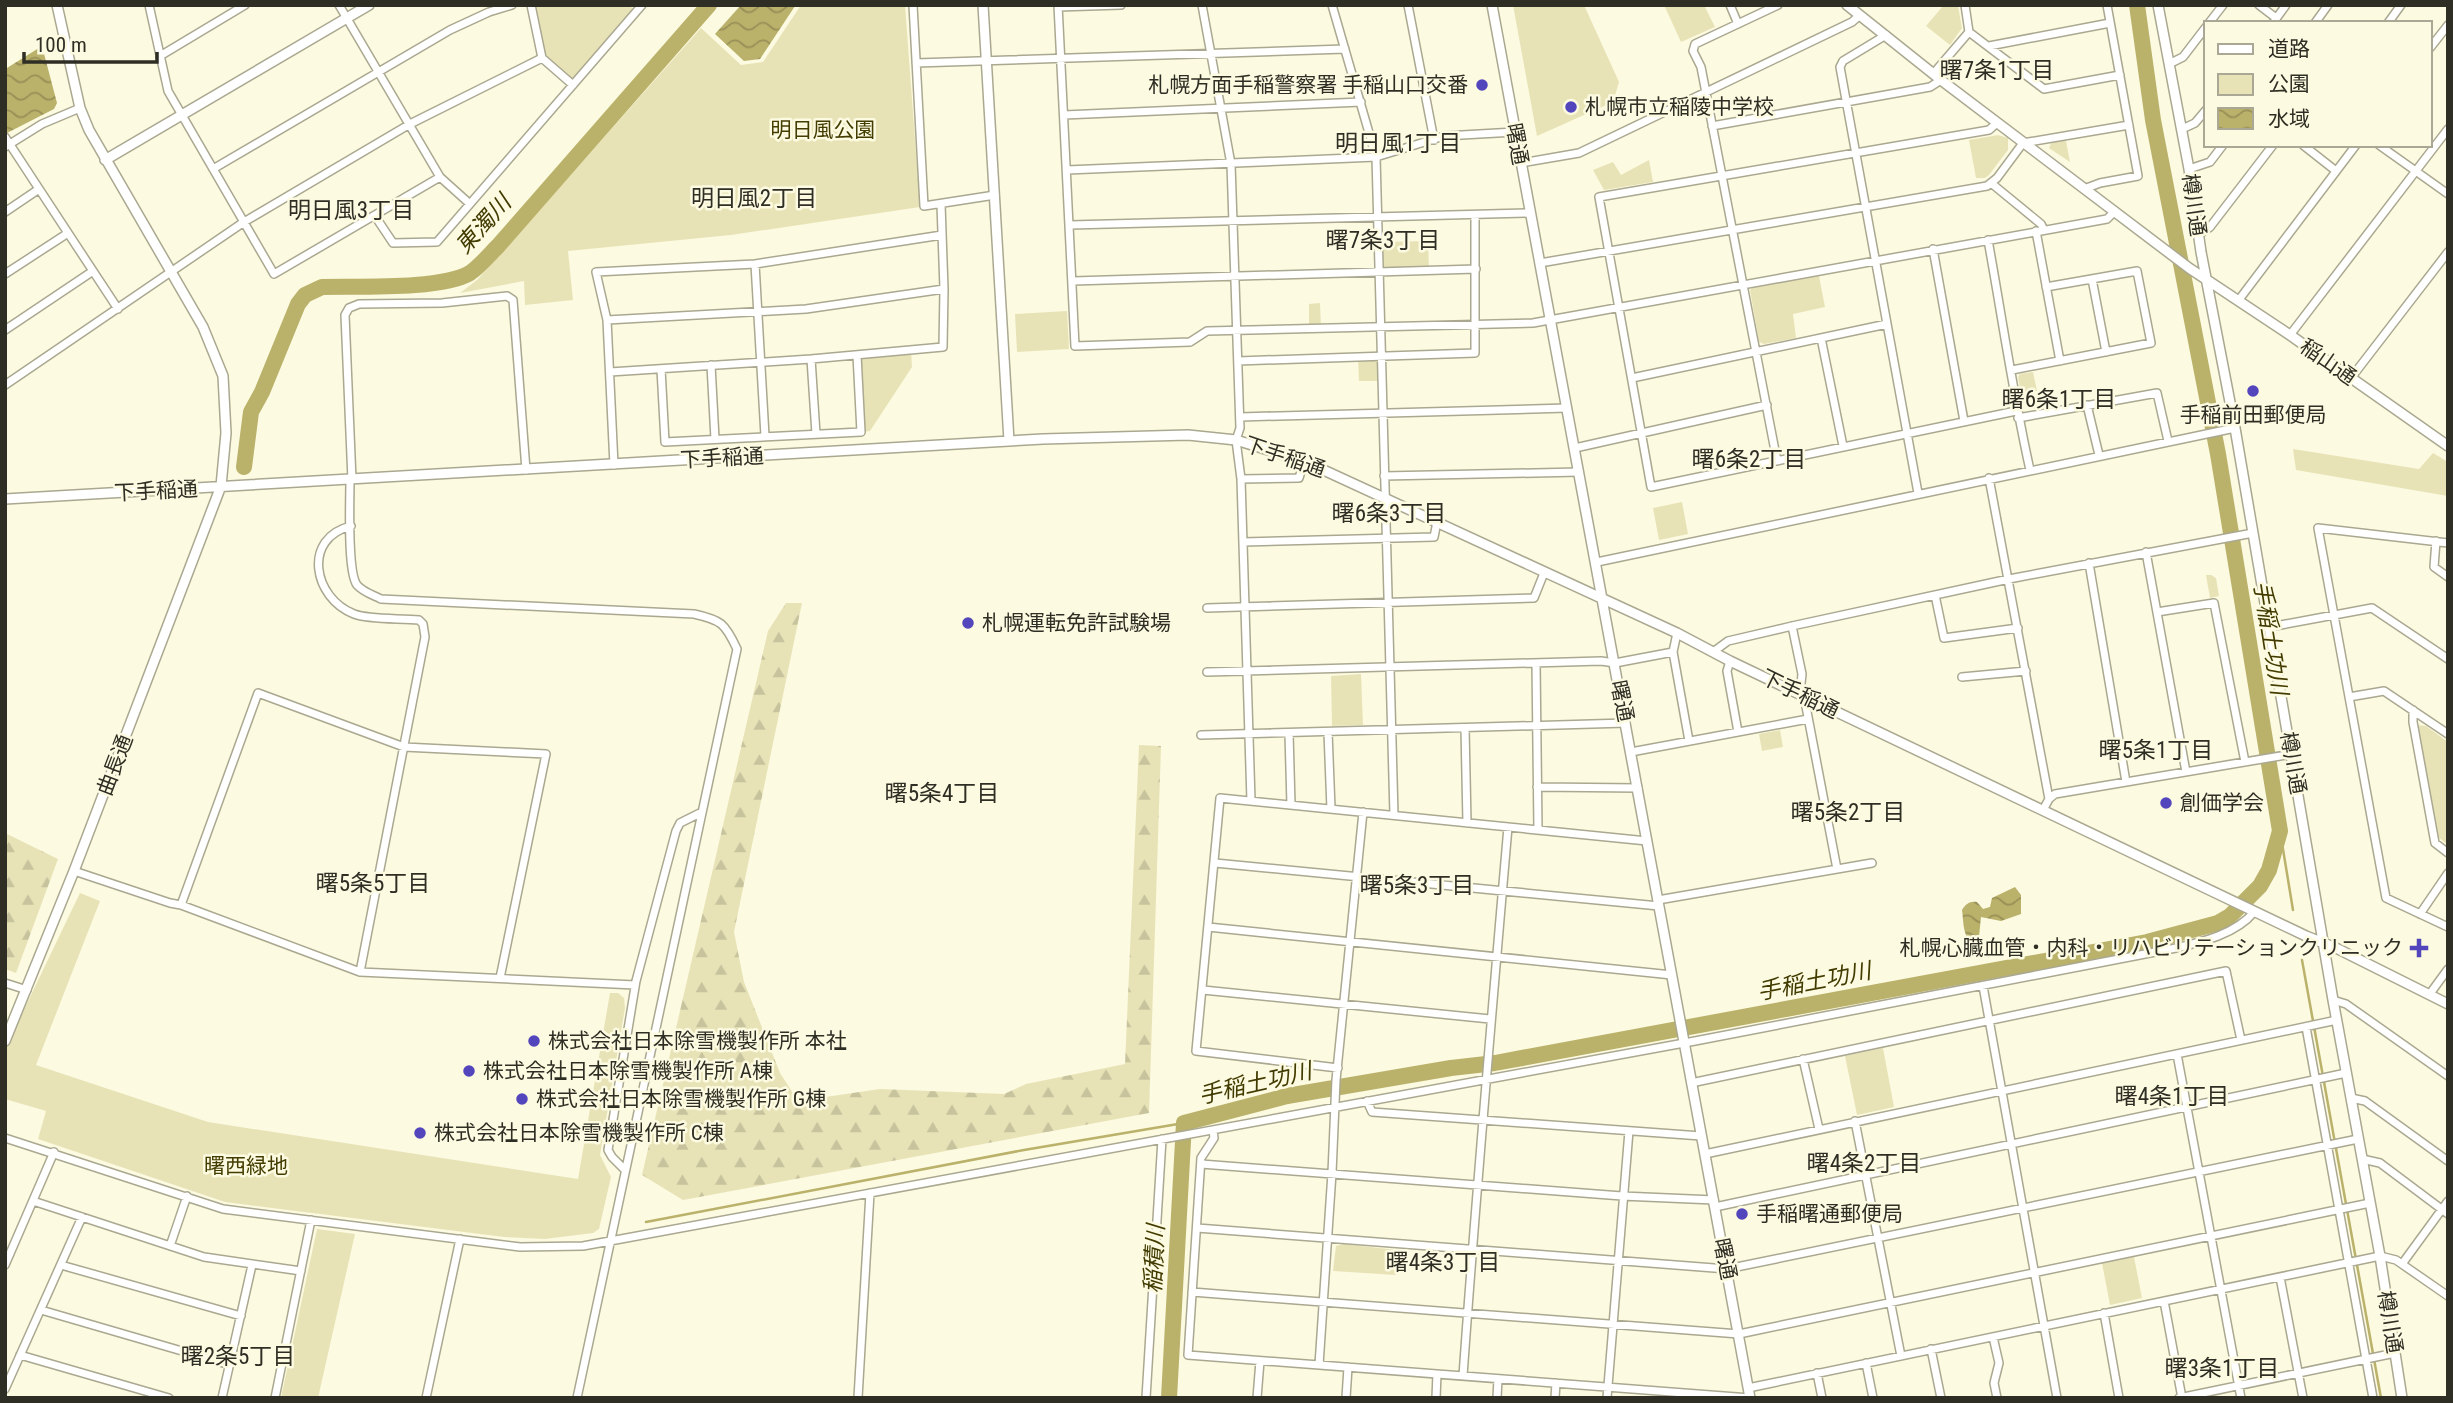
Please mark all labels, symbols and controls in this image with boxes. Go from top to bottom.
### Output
scale bar [24,21,158,65]
legend [2204,21,2432,147]
text: 100 m [35,33,87,57]
text: 道路 [2268,37,2310,61]
district label: 曙7条1丁目 [1940,57,2054,84]
text: 公園 [2268,72,2310,96]
place label: 札幌方面手稲警察署 手稲山口交番 [1148,73,1468,97]
marker: 札幌方面手稲警察署 手稲山口交番 [1474,77,1490,93]
place label: 札幌市立稲陵中学校 [1585,95,1774,119]
marker: 札幌市立稲陵中学校 [1563,99,1579,115]
text: 水域 [2268,107,2310,131]
park label: 明日風公園 [771,118,876,142]
street label: 曙通 [1502,121,1532,167]
district label: 明日風1丁目 [1335,130,1461,157]
street label: 樽川通 [2178,172,2210,238]
district label: 明日風2丁目 [691,185,817,212]
water label: 東濁川 [450,187,518,259]
district label: 明日風3丁目 [288,197,414,224]
district label: 曙7条3丁目 [1326,227,1440,254]
street label: 稲山通 [2295,334,2361,390]
marker: 手稲前田郵便局 [2245,383,2261,399]
district label: 曙6条1丁目 [2002,386,2116,413]
place label: 手稲前田郵便局 [2180,403,2327,427]
street label: 下手稲通 [1241,432,1329,482]
street label: 下手稲通 [679,444,765,472]
district label: 曙6条2丁目 [1692,446,1806,473]
street label: 下手稲通 [113,477,199,505]
district label: 曙6条3丁目 [1332,500,1446,527]
water label: 手稲土功川 [2248,579,2293,700]
place label: 札幌運転免許試験場 [982,611,1171,635]
marker: 札幌運転免許試験場 [960,615,976,631]
street label: 下手稲通 [1757,665,1843,723]
street label: 曙通 [1606,678,1638,724]
street label: 樽川通 [2276,730,2310,796]
street label: 曲長通 [93,731,137,799]
district label: 曙5条1丁目 [2099,737,2213,764]
district label: 曙5条4丁目 [885,780,999,807]
place label: 創価学会 [2180,791,2264,815]
marker: 創価学会 [2158,795,2174,811]
district label: 曙5条2丁目 [1791,799,1905,826]
district label: 曙5条5丁目 [316,870,430,897]
district label: 曙5条3丁目 [1360,872,1474,899]
place label: 札幌心臓血管・内科・リハビリテーションクリニック [1899,936,2403,960]
marker: 札幌心臓血管・内科・リハビリテーションクリニック [2409,938,2429,958]
water label: 手稲土功川 [1755,957,1876,1006]
place label: 株式会社日本除雪機製作所 本社 [548,1029,847,1053]
marker: 株式会社日本除雪機製作所 本社 [526,1033,542,1049]
water label: 手稲土功川 [1196,1057,1317,1110]
place label: 株式会社日本除雪機製作所 A棟 [483,1059,773,1083]
marker: 株式会社日本除雪機製作所 A棟 [461,1063,477,1079]
district label: 曙4条1丁目 [2115,1083,2229,1110]
place label: 株式会社日本除雪機製作所 G棟 [536,1087,826,1111]
marker: 株式会社日本除雪機製作所 G棟 [514,1091,530,1107]
place label: 株式会社日本除雪機製作所 C棟 [434,1121,724,1145]
marker: 株式会社日本除雪機製作所 C棟 [412,1125,428,1141]
district label: 曙4条2丁目 [1807,1150,1921,1177]
park label: 曙西緑地 [204,1154,288,1178]
place label: 手稲曙通郵便局 [1756,1202,1903,1226]
marker: 手稲曙通郵便局 [1734,1206,1750,1222]
water label: 稲積川 [1139,1221,1170,1294]
street label: 曙通 [1709,1236,1741,1282]
district label: 曙4条3丁目 [1386,1249,1500,1276]
street label: 樽川通 [2373,1289,2407,1355]
district label: 曙2条5丁目 [181,1343,295,1370]
district label: 曙3条1丁目 [2165,1355,2279,1382]

